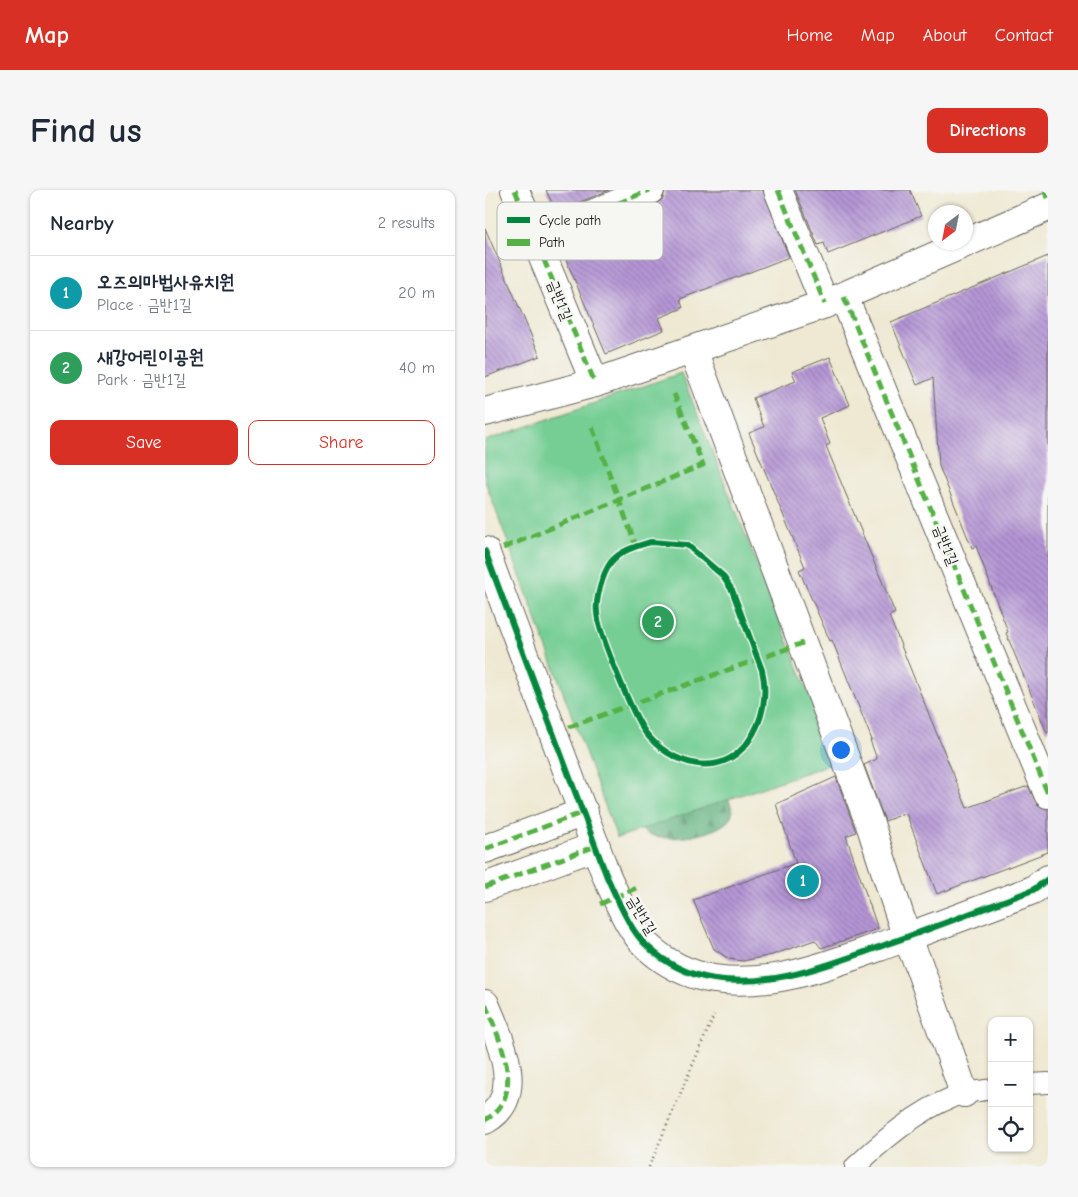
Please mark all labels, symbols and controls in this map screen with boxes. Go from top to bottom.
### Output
text: Map [25,21,69,49]
text: Home [786,25,833,46]
text: Map [861,25,895,46]
text: About [923,25,967,46]
text: Contact [995,25,1053,46]
button: Directions [927,108,1048,153]
text: Find us [30,110,142,151]
legend [497,202,663,260]
north arrow [928,205,973,250]
text: Nearby [50,211,114,235]
text: Cycle path [539,212,601,229]
text: 2 results [378,214,435,232]
text: Path [539,234,565,251]
text: 오즈의마법사유치원 [97,271,235,293]
street label: 금반1길 [544,277,576,323]
text: 1 [63,284,69,302]
text: 20 m [398,284,435,302]
text: Place · 금반1길 [97,296,192,314]
text: 새강어린이공원 [97,346,204,368]
text: 2 [62,359,70,377]
text: 40 m [399,359,435,377]
text: Park · 금반1길 [97,371,186,389]
button: Save [50,420,238,465]
button: Share [248,420,435,465]
street label: 금반1길 [930,522,962,568]
pin: 2 [642,603,674,641]
your location [828,737,854,763]
pin: 1 [787,862,819,900]
street label: 금반1길 [623,892,661,938]
map controls [988,1017,1033,1152]
button: + [988,1017,1033,1062]
button: − [988,1062,1033,1107]
button: locate [988,1107,1033,1152]

